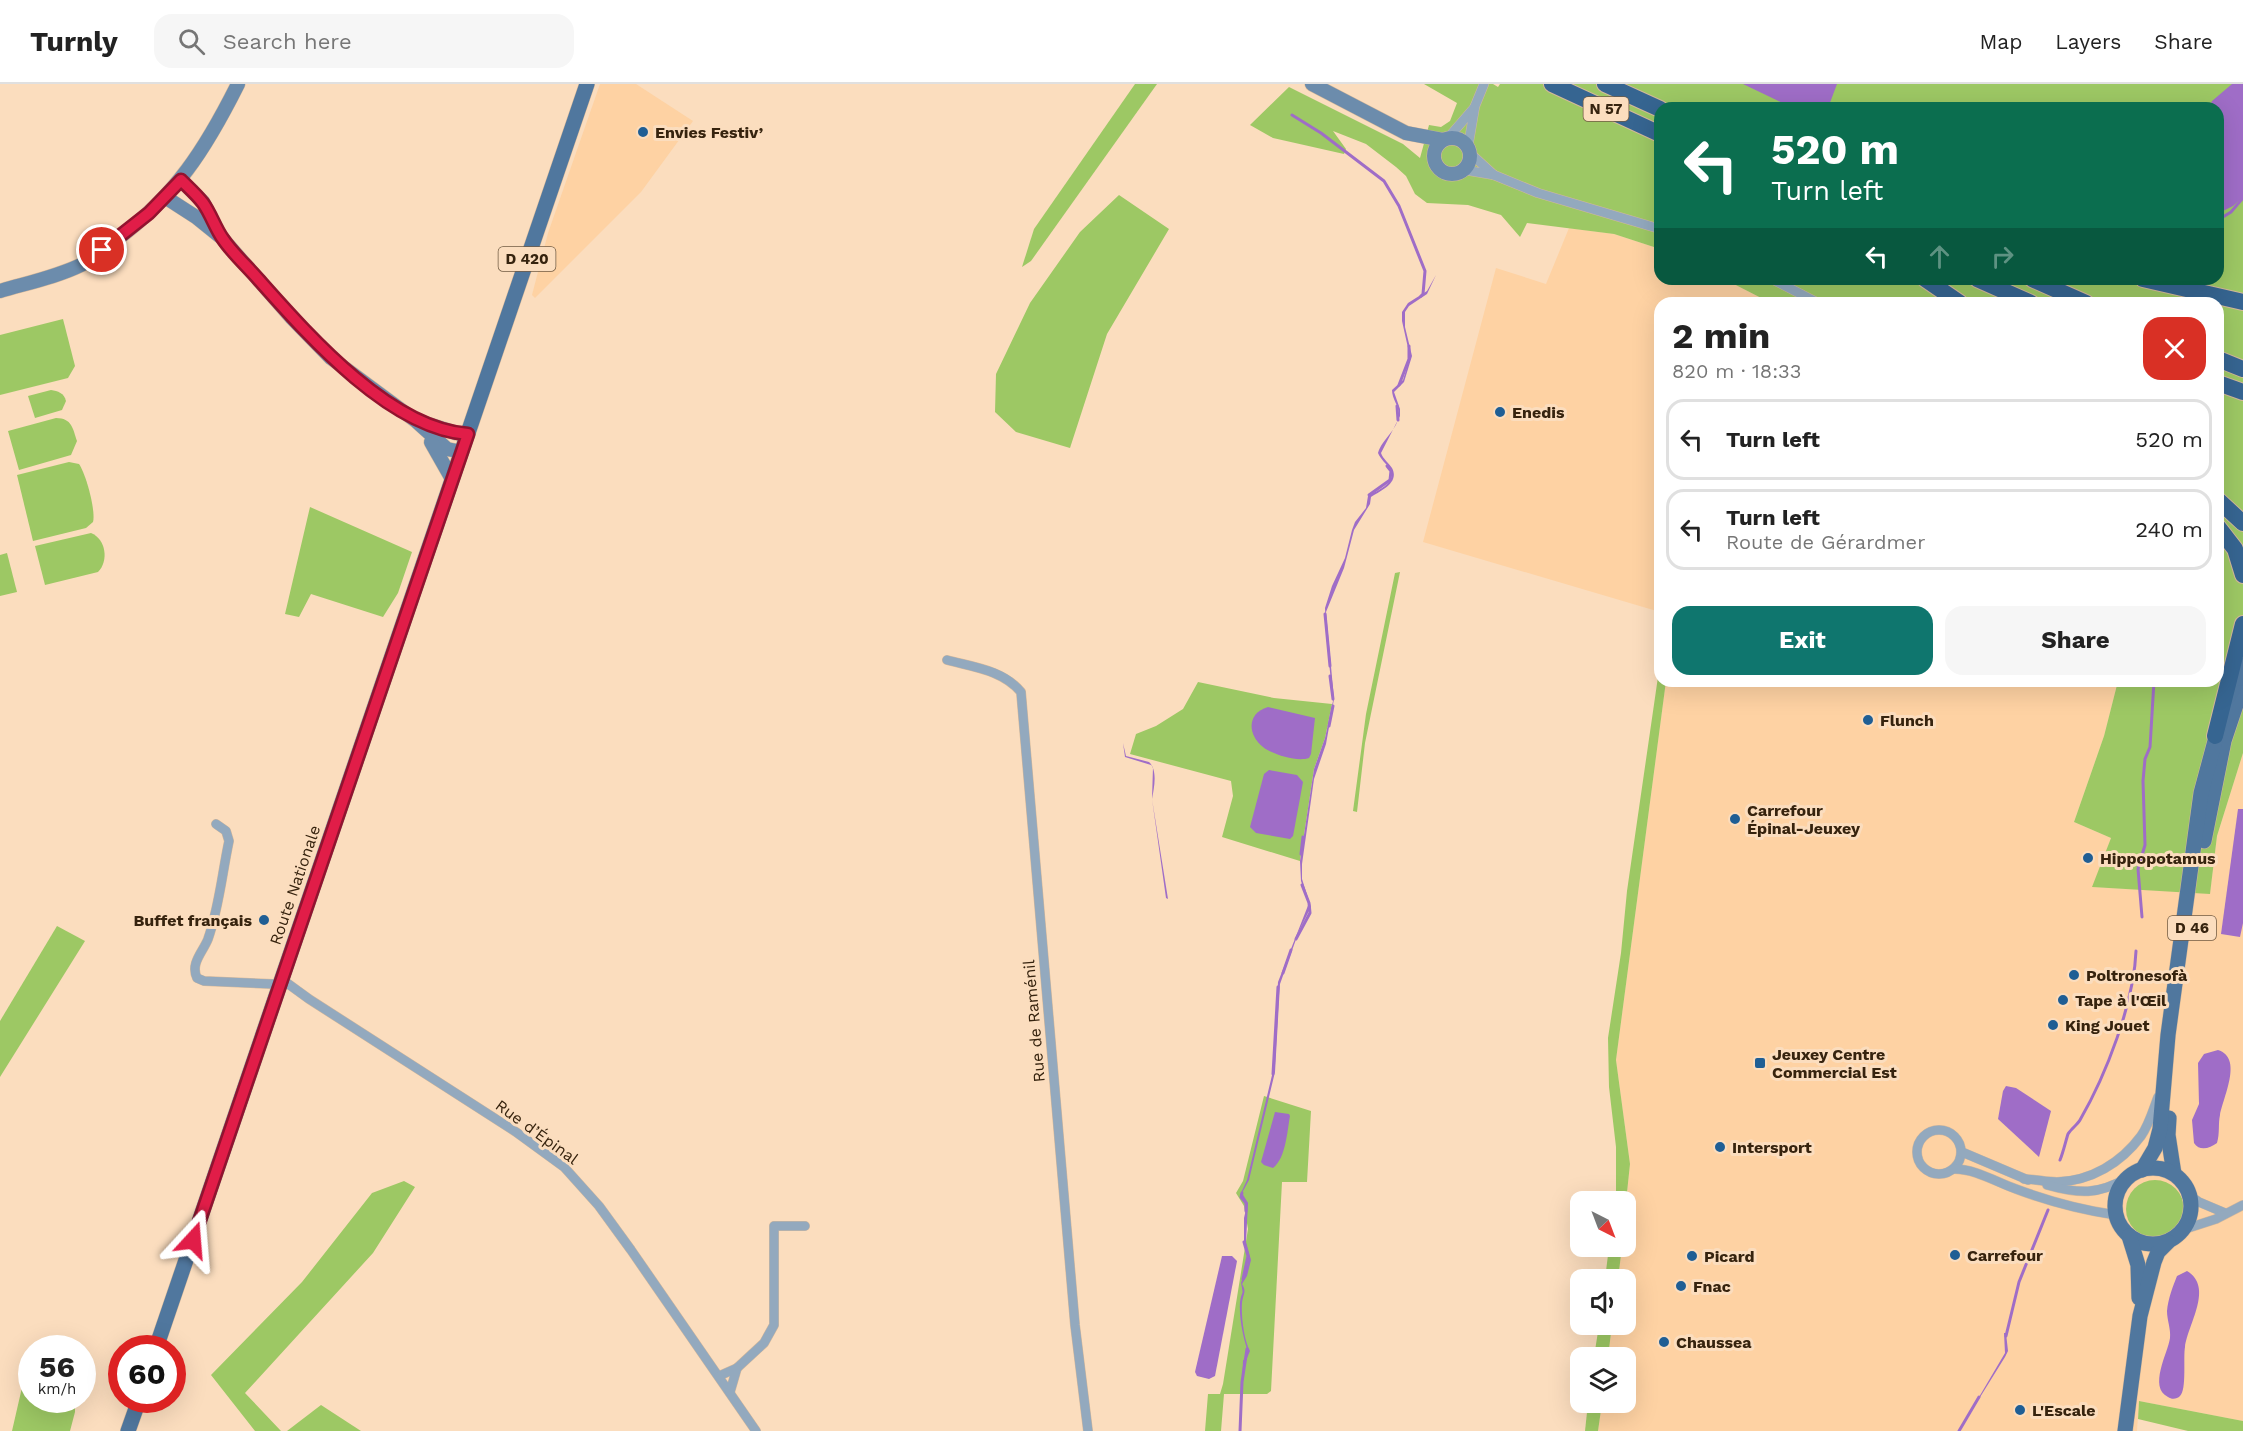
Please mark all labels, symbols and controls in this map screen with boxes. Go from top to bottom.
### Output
search box [154,14,574,68]
text: Turnly [30,25,118,58]
icon: search [175,25,208,58]
text: Search here [223,29,352,54]
text: Map [1979,29,2022,54]
text: Layers [2055,29,2121,54]
text: Share [2154,29,2213,54]
road number: N 57 [1584,97,1628,121]
place label: Envies Festiv’ [655,123,764,142]
marker: Envies Festiv’ [636,125,650,139]
text: 520 m [1771,125,1899,174]
icon: left [1672,126,1750,204]
text: Turn left [1771,175,1883,207]
pin [76,224,127,275]
icon: arrive [85,233,118,266]
icon: left [1860,240,1893,273]
icon: ahead [1923,240,1956,273]
icon: right [1986,240,2019,273]
road number: D 420 [498,247,556,271]
text: 2 min [1672,315,1770,357]
button: close [2143,317,2206,380]
text: 820 m · 18:33 [1672,359,1801,383]
place label: Enedis [1512,403,1565,422]
marker: Enedis [1493,405,1507,419]
icon: left [1675,423,1708,456]
text: Turn left [1726,427,1820,452]
text: 520 m [2135,427,2203,452]
text: Turn left [1726,505,1820,530]
icon: left [1675,513,1708,546]
text: 240 m [2135,517,2203,542]
text: Route de Gérardmer [1726,530,1925,554]
button: Exit [1672,606,1933,675]
button: Share [1945,606,2206,675]
place label: Flunch [1880,711,1934,730]
marker: Flunch [1861,713,1875,727]
place label: Carrefour Épinal-Jeuxey [1747,801,1861,838]
marker: Carrefour Épinal-Jeuxey [1728,812,1742,826]
street label: Route Nationale [266,823,324,947]
place label: Hippopotamus [2100,849,2216,868]
marker: Hippopotamus [2081,851,2095,865]
place label: Buffet français [133,911,252,930]
marker: Buffet français [257,913,271,927]
road number: D 46 [2168,916,2216,940]
street label: Rue de Raménil [1019,959,1049,1083]
place label: Poltronesofà [2086,966,2188,985]
marker: Poltronesofà [2067,968,2081,982]
place label: Tape à l'Œil [2075,991,2167,1010]
marker: Tape à l'Œil [2056,993,2070,1007]
place label: King Jouet [2065,1016,2149,1035]
marker: King Jouet [2046,1018,2060,1032]
place label: Jeuxey Centre Commercial Est [1772,1045,1897,1082]
marker: Jeuxey Centre Commercial Est [1753,1056,1767,1070]
street label: Rue d’Épinal [492,1096,582,1168]
place label: Intersport [1732,1138,1812,1157]
marker: Intersport [1713,1140,1727,1154]
north arrow [1570,1191,1636,1257]
map controls [1570,1191,1636,1413]
position arrow [161,1208,225,1272]
place label: Carrefour [1967,1246,2043,1265]
place label: Picard [1704,1247,1755,1266]
marker: Carrefour [1948,1248,1962,1262]
marker: Picard [1685,1249,1699,1263]
button: sound [1570,1269,1636,1335]
place label: Fnac [1693,1277,1731,1296]
marker: Fnac [1674,1279,1688,1293]
place label: Chaussea [1676,1333,1752,1352]
speed limit sign: 60 [108,1335,186,1413]
marker: Chaussea [1657,1335,1671,1349]
button: layers [1570,1347,1636,1413]
text: 56 [39,1349,75,1384]
text: km/h [38,1380,76,1398]
place label: L'Escale [2032,1401,2096,1420]
marker: L'Escale [2013,1403,2027,1417]

